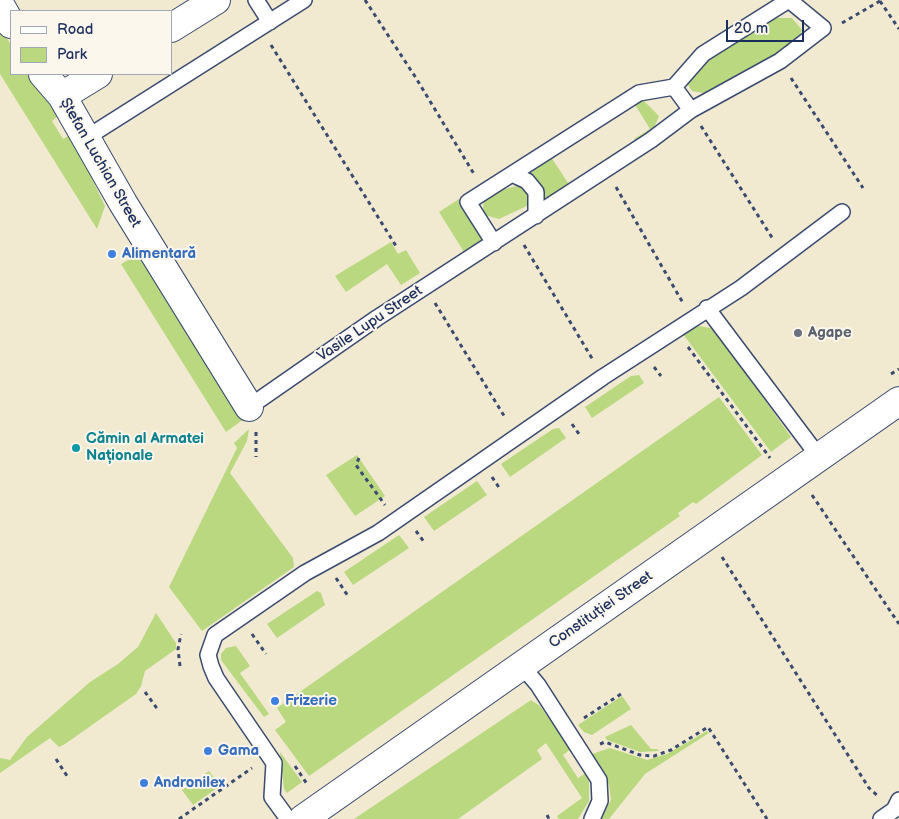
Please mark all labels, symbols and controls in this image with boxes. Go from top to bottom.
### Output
legend [10,10,172,75]
scale bar [729,10,806,42]
text: 20 m [734,19,768,38]
text: Road [57,20,93,39]
text: Park [57,45,87,64]
street label: Ștefan Luchian Street [56,95,144,231]
place label: Alimentară [122,245,196,263]
marker: Alimentară [106,248,118,260]
street label: Vasile Lupu Street [314,282,426,366]
place label: Agape [808,324,852,342]
marker: Agape [792,327,804,339]
place label: Cămin al Armatei Naționale [86,430,204,465]
marker: Cămin al Armatei Naționale [70,442,82,454]
street label: Constituției Street [546,568,656,652]
place label: Frizerie [285,692,337,710]
marker: Frizerie [269,695,281,707]
place label: Gama [218,742,259,760]
marker: Gama [202,745,214,757]
place label: Andronilex [154,774,225,792]
marker: Andronilex [138,777,150,789]

